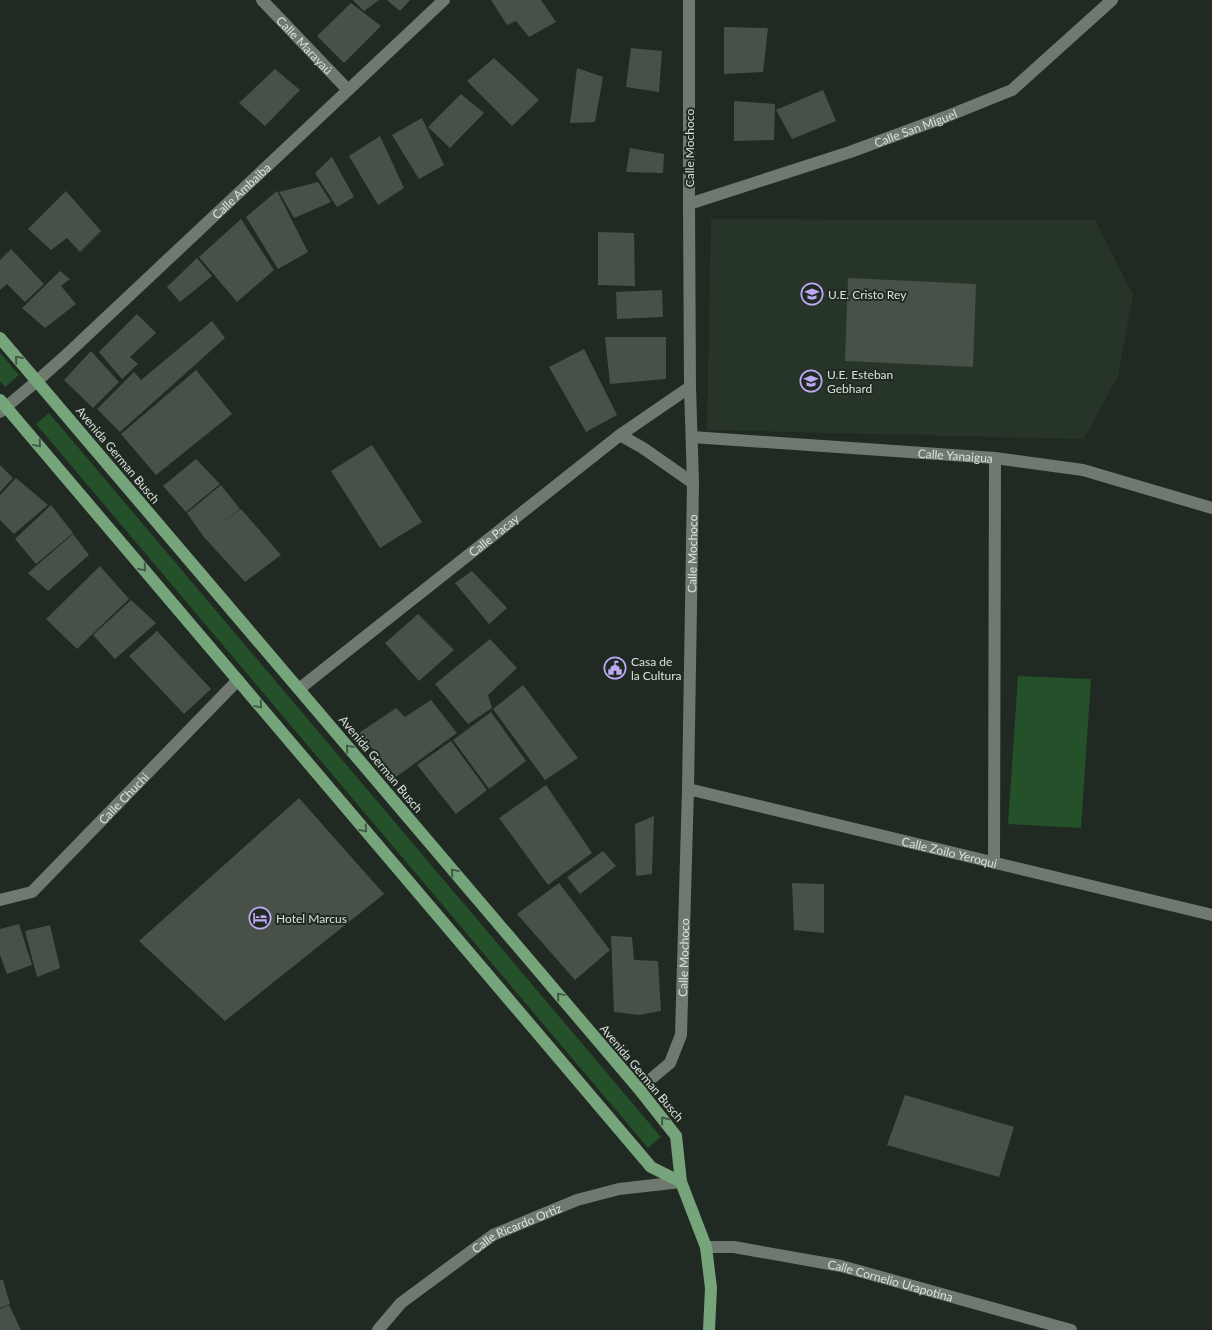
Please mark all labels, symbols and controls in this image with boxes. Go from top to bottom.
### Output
street label: Calle Marayaú [274,13,336,77]
street label: Calle San Miguel [872,105,959,150]
street label: Calle Mochoco [682,109,697,187]
street label: Calle Ambaiba [209,160,273,222]
school or university icon: U.E. Cristo Rey [800,282,824,306]
place label: U.E. Cristo Rey [828,287,907,302]
one-way arrow [16,356,24,365]
place label: U.E. Esteban Gebhard [827,367,893,396]
school or university icon: U.E. Esteban Gebhard [799,369,823,393]
street label: Avenida German Busch [73,403,163,507]
one-way arrow [32,439,41,448]
street label: Calle Yanaigua [917,445,993,465]
street label: Calle Pacay [465,510,522,560]
street label: Calle Mochoco [684,514,700,593]
one-way arrow [137,562,145,571]
place label: Casa de la Cultura [631,654,682,683]
public building icon: Casa de la Cultura [603,656,627,680]
one-way arrow [254,700,263,709]
street label: Avenida German Busch [336,712,426,816]
one-way arrow [346,745,355,754]
street label: Calle Chuchi [95,769,152,827]
one-way arrow [359,824,368,833]
street label: Calle Zoilo Yeroqui [900,833,999,871]
one-way arrow [452,869,460,878]
hotel icon: Hotel Marcus [248,906,272,930]
place label: Hotel Marcus [276,911,347,926]
street label: Calle Mochoco [675,918,692,997]
one-way arrow [557,993,565,1002]
street label: Avenida German Busch [597,1021,687,1125]
one-way arrow [661,1117,670,1126]
street label: Calle Ricardo Ortiz [468,1200,564,1256]
street label: Calle Cornelio Urapotina [827,1256,955,1304]

